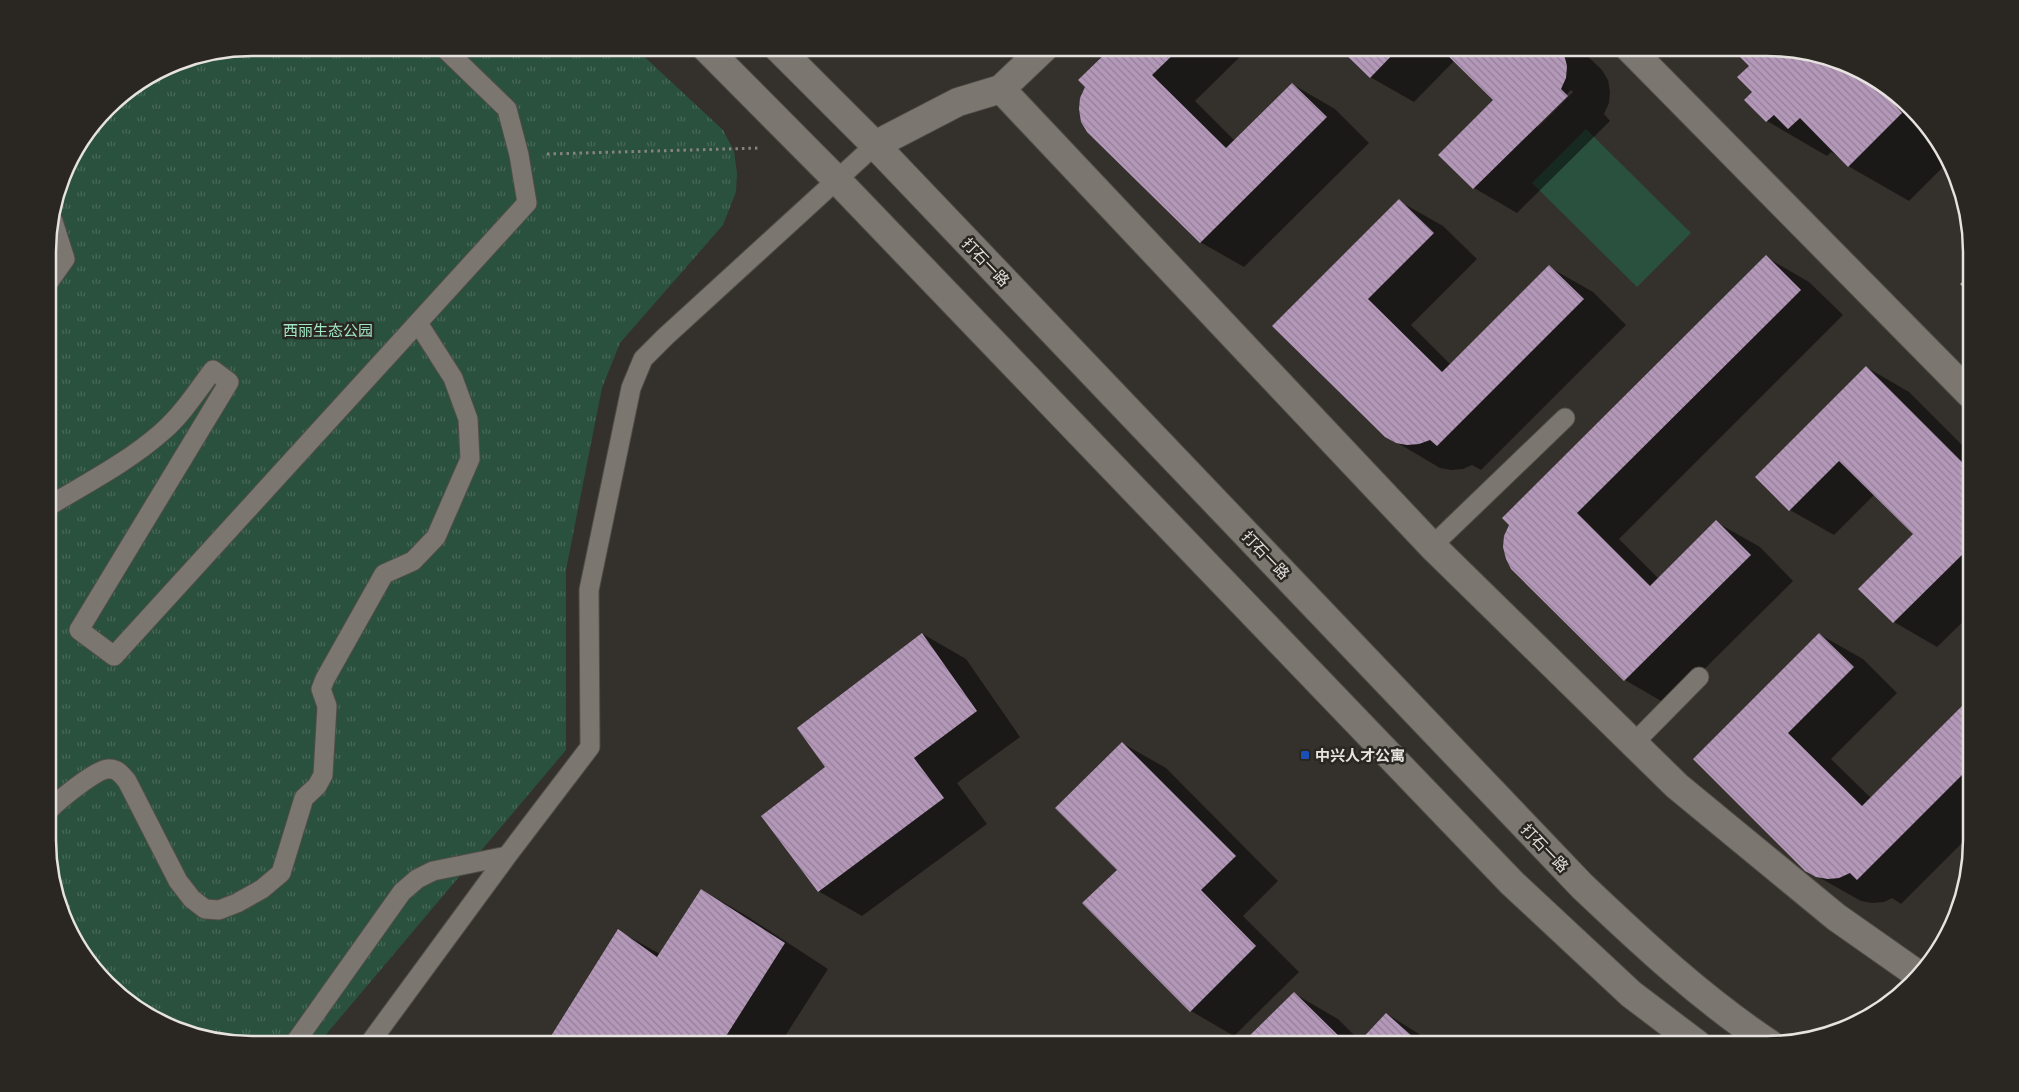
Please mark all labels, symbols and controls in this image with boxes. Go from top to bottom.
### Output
street label: 打石一路 [958,234,1014,290]
park label: 西丽生态公园 [283,321,373,340]
street label: 打石一路 [1238,527,1294,583]
place label: 中兴人才公寓 [1315,746,1405,765]
marker: 中兴人才公寓 [1299,749,1311,761]
street label: 打石一路 [1517,820,1573,876]

